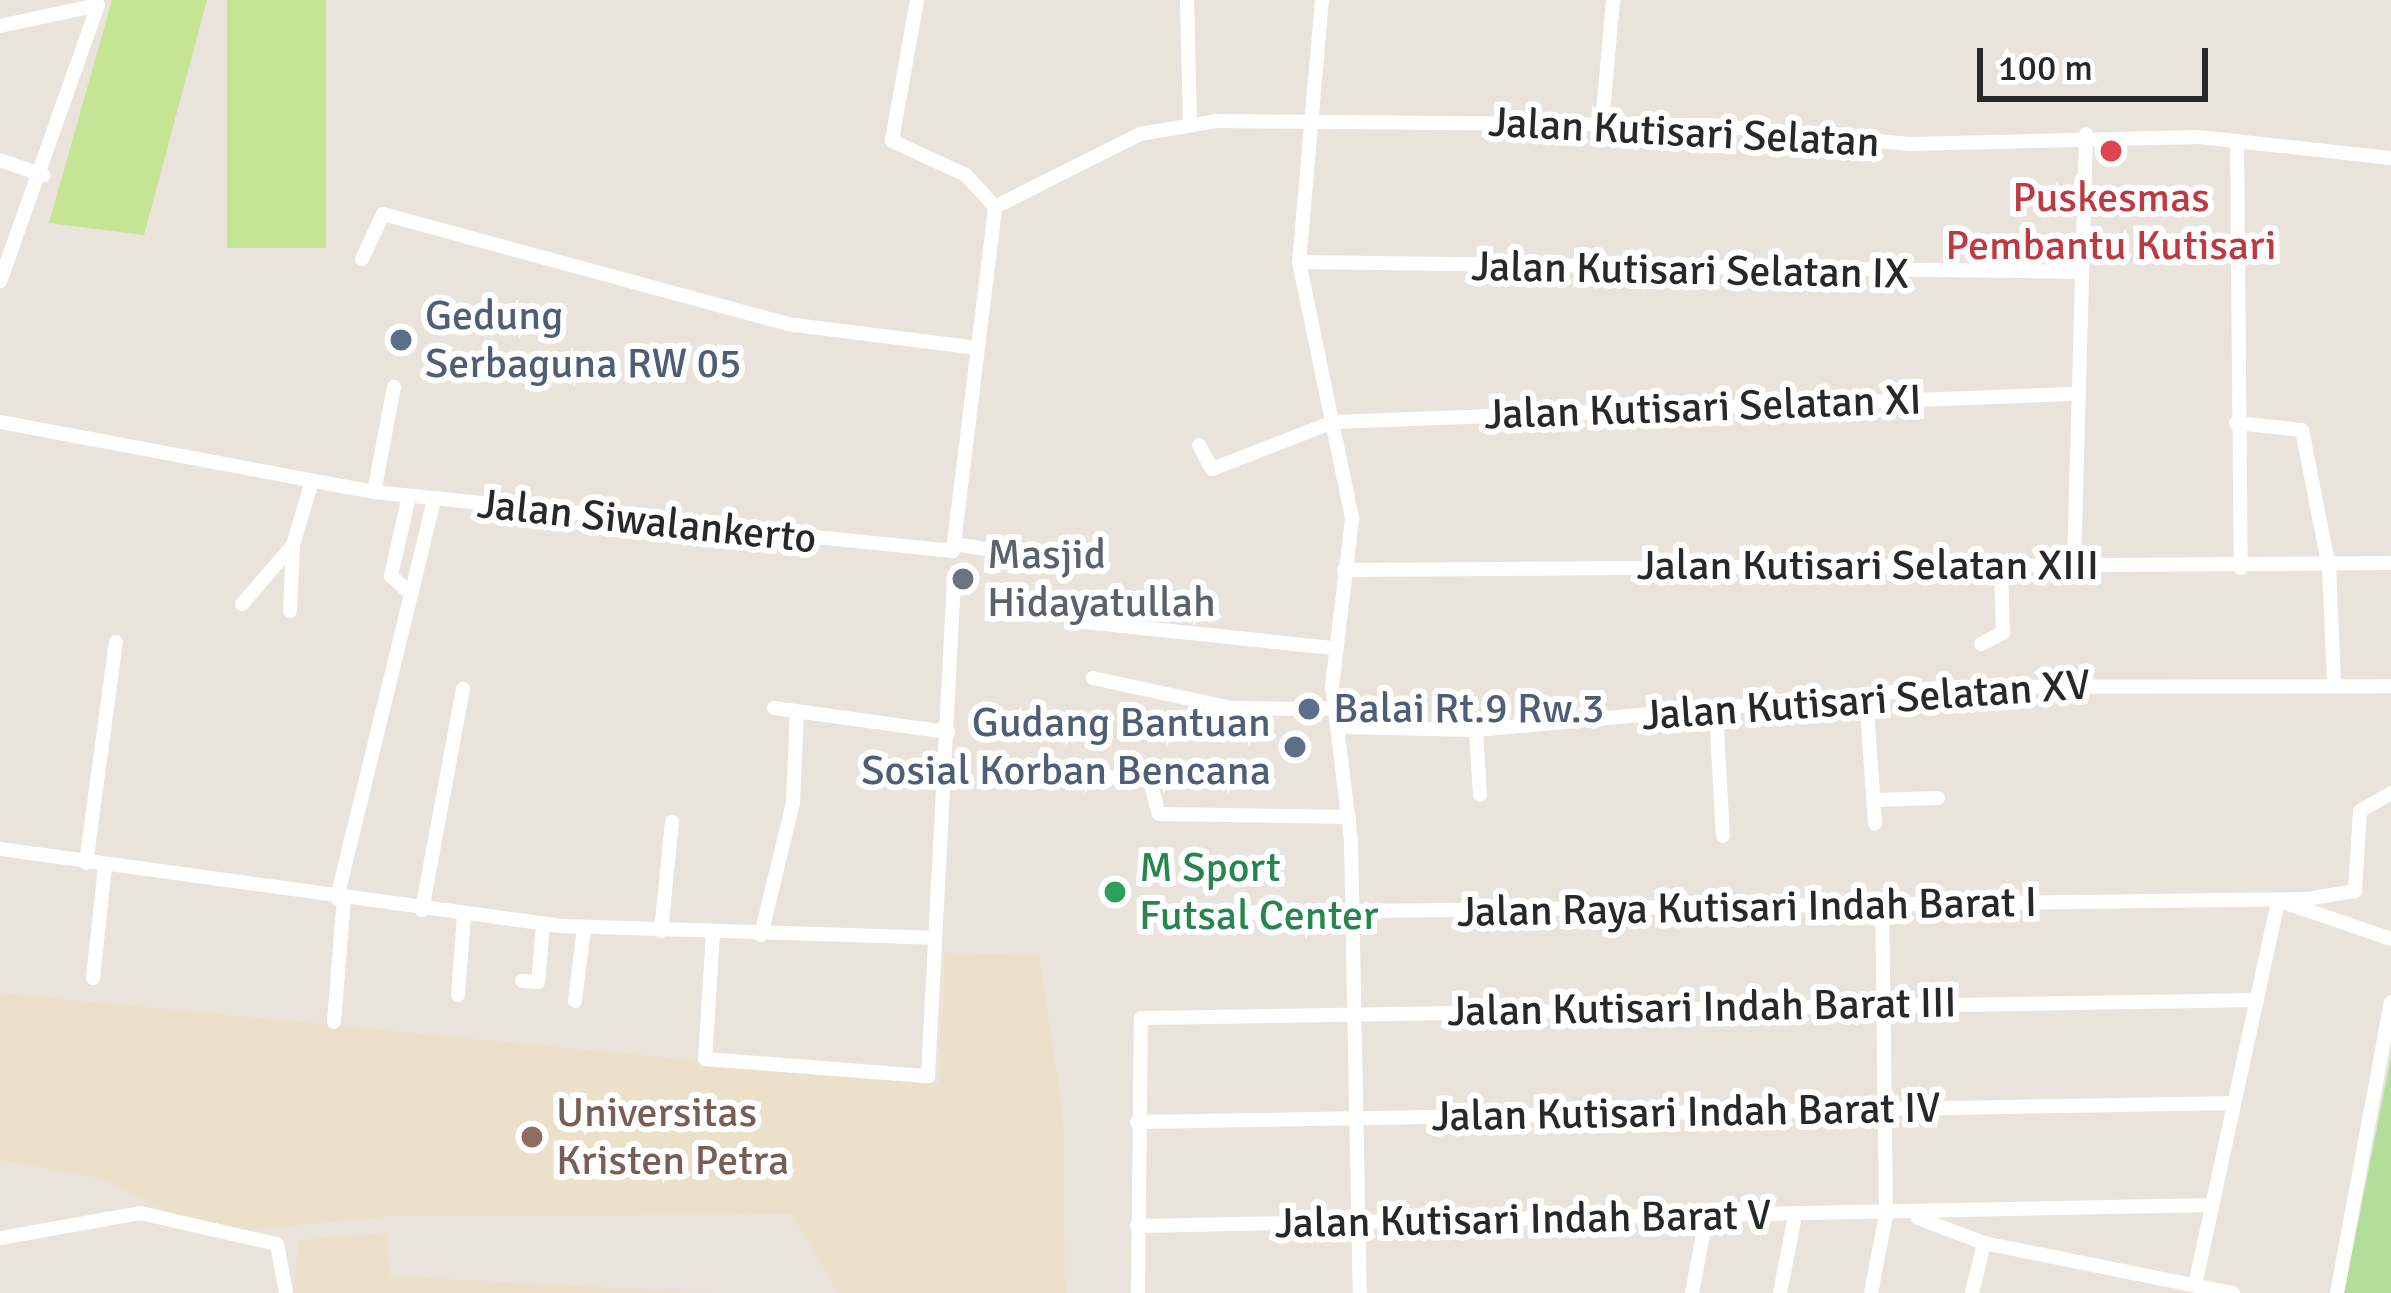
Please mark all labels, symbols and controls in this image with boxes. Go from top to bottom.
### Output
scale bar [1983,24,2214,98]
text: 100 m [1998,46,2093,91]
street label: Jalan Kutisari Selatan [1487,98,1881,168]
marker: Puskesmas Pembantu Kutisari [2095,135,2127,167]
place label: Puskesmas Pembantu Kutisari [1945,173,2277,272]
street label: Jalan Kutisari Selatan IX [1471,242,1909,300]
place label: Gedung Serbaguna RW 05 [425,291,742,389]
marker: Gedung Serbaguna RW 05 [388,327,414,353]
street label: Jalan Kutisari Selatan XI [1483,375,1923,441]
street label: Jalan Siwalankerto [475,479,819,565]
place label: Masjid Hidayatullah [987,530,1216,628]
street label: Jalan Kutisari Selatan XIII [1637,541,2099,591]
marker: Masjid Hidayatullah [950,566,976,592]
street label: Jalan Kutisari Selatan XV [1640,660,2092,742]
place label: Balai Rt.9 Rw.3 [1333,684,1604,734]
marker: Balai Rt.9 Rw.3 [1296,696,1322,722]
place label: Gudang Bantuan Sosial Korban Bencana [861,698,1271,796]
marker: Gudang Bantuan Sosial Korban Bencana [1282,734,1308,760]
place label: M Sport Futsal Center [1139,843,1378,942]
street label: Jalan Raya Kutisari Indah Barat I [1457,878,2037,938]
marker: M Sport Futsal Center [1102,879,1128,905]
street label: Jalan Kutisari Indah Barat III [1447,978,1957,1038]
street label: Jalan Kutisari Indah Barat IV [1431,1083,1941,1143]
place label: Universitas Kristen Petra [556,1088,789,1186]
marker: Universitas Kristen Petra [519,1124,545,1150]
street label: Jalan Kutisari Indah Barat V [1274,1190,1772,1250]

